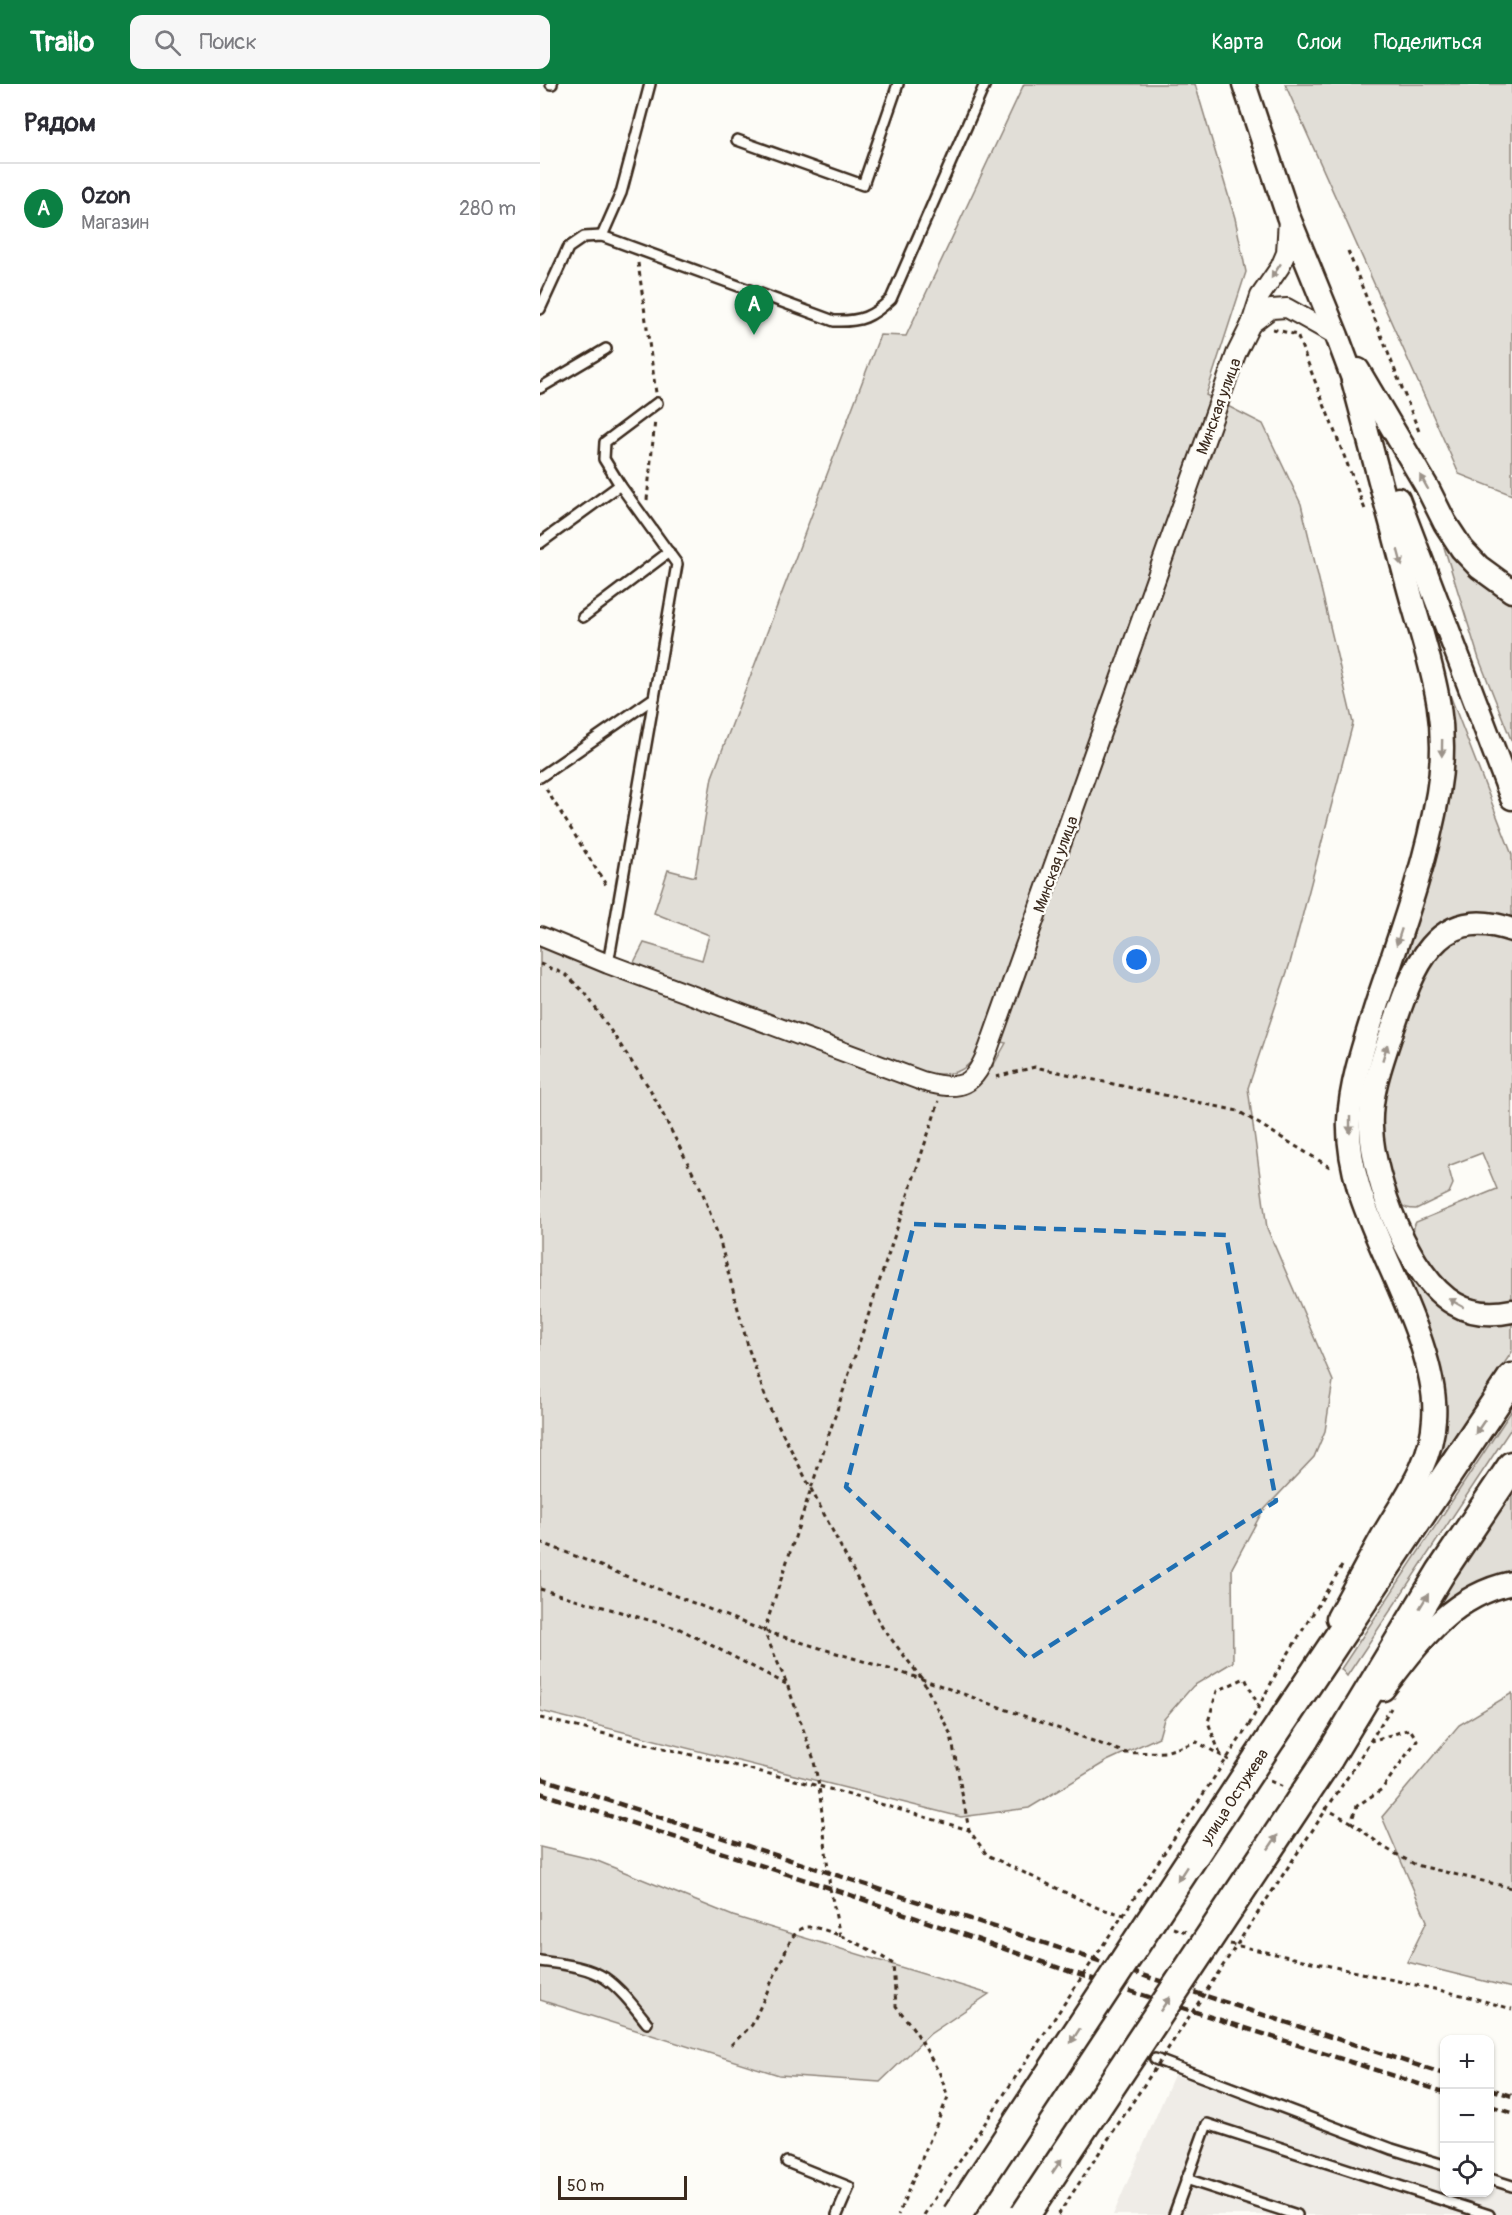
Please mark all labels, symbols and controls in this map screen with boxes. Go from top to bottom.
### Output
search box [130,15,550,69]
text: Trailo [30,25,94,60]
icon: search [151,26,184,59]
text: Поиск [199,28,257,56]
text: Карта [1211,29,1263,56]
text: Слои [1296,29,1341,56]
text: Поделиться [1374,29,1482,56]
text: Рядом [24,107,96,139]
text: Ozon [81,182,130,210]
text: A [37,196,50,221]
text: 280 m [459,196,516,221]
text: Магазин [81,210,149,235]
one-way arrow [1271,263,1282,280]
pin: A [734,286,774,335]
street label: Минская улица [1192,355,1246,457]
one-way arrow [1419,474,1429,491]
one-way arrow [1396,549,1406,568]
one-way arrow [1437,739,1447,758]
street label: Минская улица [1029,813,1083,915]
one-way arrow [1394,928,1403,946]
your location [1122,945,1151,974]
one-way arrow [1381,1043,1390,1061]
one-way arrow [1345,1116,1354,1135]
one-way arrow [1447,1298,1464,1308]
one-way arrow [1474,1418,1485,1435]
one-way arrow [1419,1592,1429,1609]
street label: улица Остужева [1196,1745,1273,1849]
one-way arrow [1267,1834,1279,1850]
one-way arrow [1177,1865,1188,1882]
one-way arrow [1159,1996,1170,2012]
one-way arrow [1069,2028,1081,2044]
map controls [1440,2035,1494,2197]
button: + [1440,2035,1494,2089]
button: − [1440,2089,1494,2143]
button: locate [1440,2143,1494,2197]
one-way arrow [1051,2159,1063,2175]
scale bar [558,2173,687,2200]
text: 50 m [567,2176,604,2196]

